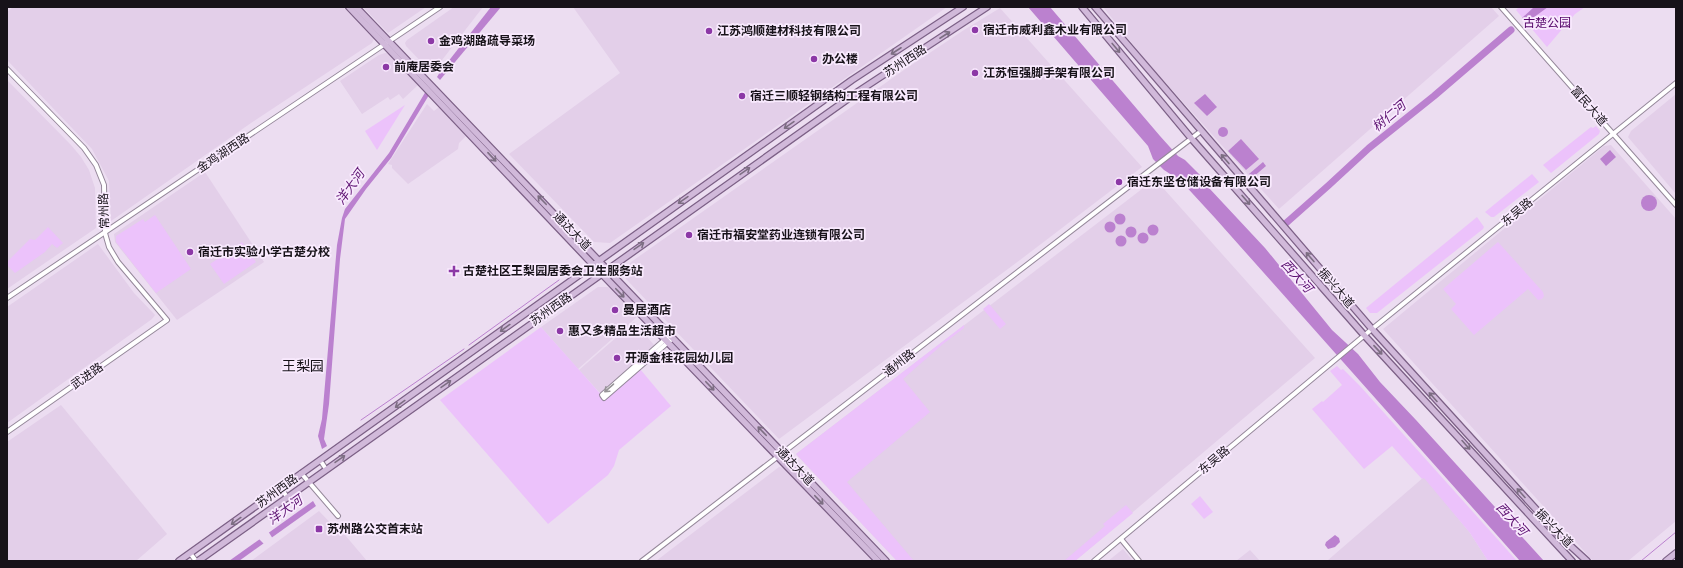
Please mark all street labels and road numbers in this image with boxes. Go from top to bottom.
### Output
street label: 苏州西路 [881,42,929,80]
street label: 富民大道 [1568,83,1610,129]
street label: 金鸡湖西路 [194,130,252,176]
street label: 常州路 [96,193,112,229]
street label: 东吴路 [1499,195,1535,229]
street label: 通达大道 [550,209,594,253]
street label: 振兴大道 [1315,265,1357,311]
street label: 苏州西路 [527,289,575,329]
street label: 通州路 [881,346,917,380]
street label: 武进路 [68,360,106,392]
street label: 东吴路 [1196,443,1232,477]
street label: 通达大道 [773,444,817,488]
street label: 苏州西路 [253,471,301,511]
street label: 振兴大道 [1532,506,1576,550]

